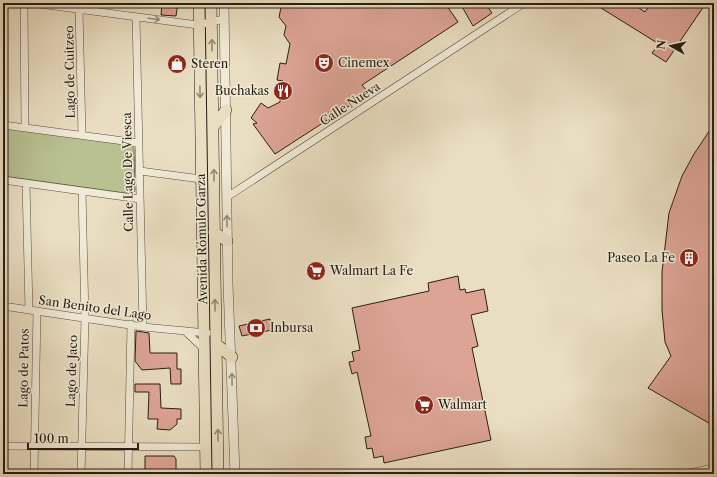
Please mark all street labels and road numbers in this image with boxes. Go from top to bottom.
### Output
street label: Lago de Cuitzeo [61,25,78,119]
street label: Calle Nueva [317,78,383,129]
street label: Calle Lago De Viesca [119,111,136,232]
street label: Avenida Rómulo Garza [193,173,210,306]
street label: San Benito del Lago [38,292,152,323]
street label: Lago de Patos [15,328,32,408]
street label: Lago de Jaco [63,335,80,407]

